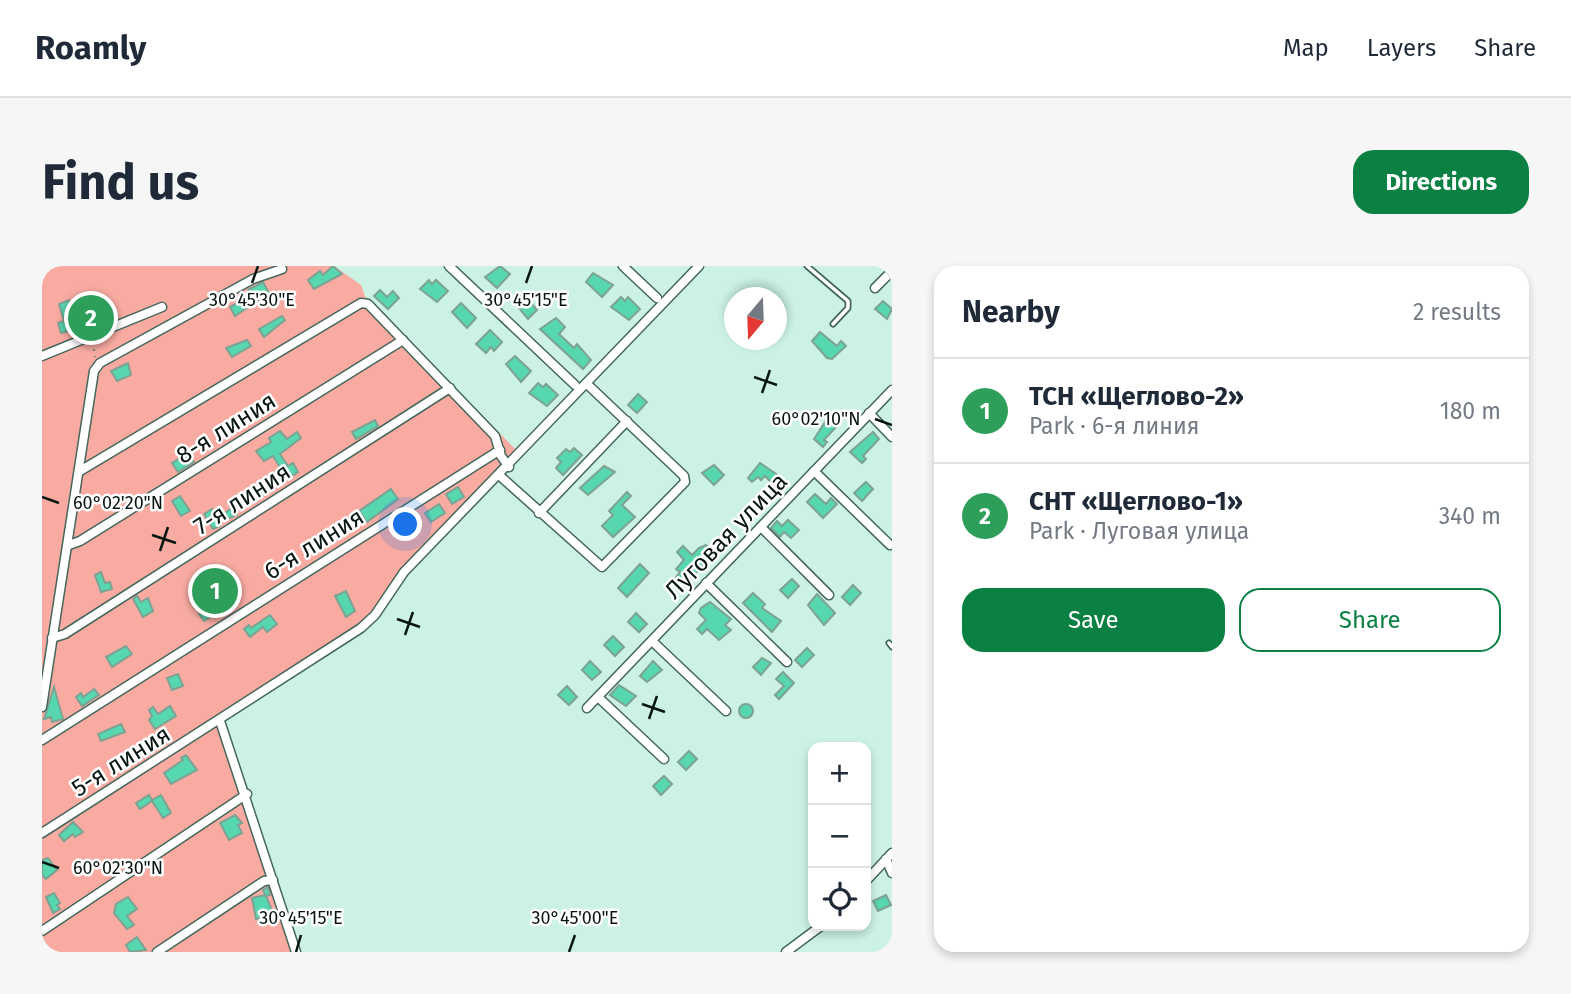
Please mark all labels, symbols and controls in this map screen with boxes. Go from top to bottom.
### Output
text: Roamly [35,28,146,68]
text: Map [1283,34,1329,62]
text: Layers [1367,34,1436,62]
text: Share [1474,34,1536,62]
button: Directions [1353,150,1529,214]
text: Find us [42,153,199,212]
north arrow [724,287,787,350]
text: 30°45'30"E [209,289,295,311]
text: 30°45'15"E [484,289,568,311]
pin: 2 [68,292,114,344]
text: Nearby [962,294,1060,330]
text: 2 results [1413,298,1501,326]
text: ТСН «Щеглово-2» [1029,381,1244,412]
street label: 8-я линия [171,386,281,470]
text: 1 [980,397,990,425]
text: 180 m [1440,397,1501,425]
text: 60°02'10"N [772,408,860,430]
text: Park · 6-я линия [1029,412,1199,440]
street label: 7-я линия [188,457,296,541]
street label: Луговая улица [659,467,793,605]
text: СНТ «Щеглово-1» [1029,486,1243,517]
text: 60°02'20"N [73,492,163,514]
text: 2 [979,502,991,530]
text: 340 m [1439,502,1501,530]
street label: 6-я линия [259,503,369,585]
your location [388,507,422,541]
text: Park · Луговая улица [1029,517,1249,545]
pin: 1 [192,565,238,617]
button: Save [962,588,1225,652]
button: Share [1239,588,1501,652]
street label: 5-я линия [67,720,175,802]
map controls [808,742,871,931]
button: + [808,742,871,805]
button: − [808,805,871,868]
text: 60°02'30"N [73,857,163,879]
button: locate [808,868,871,931]
text: 30°45'15"E [259,907,343,929]
text: 30°45'00"E [532,907,618,929]

